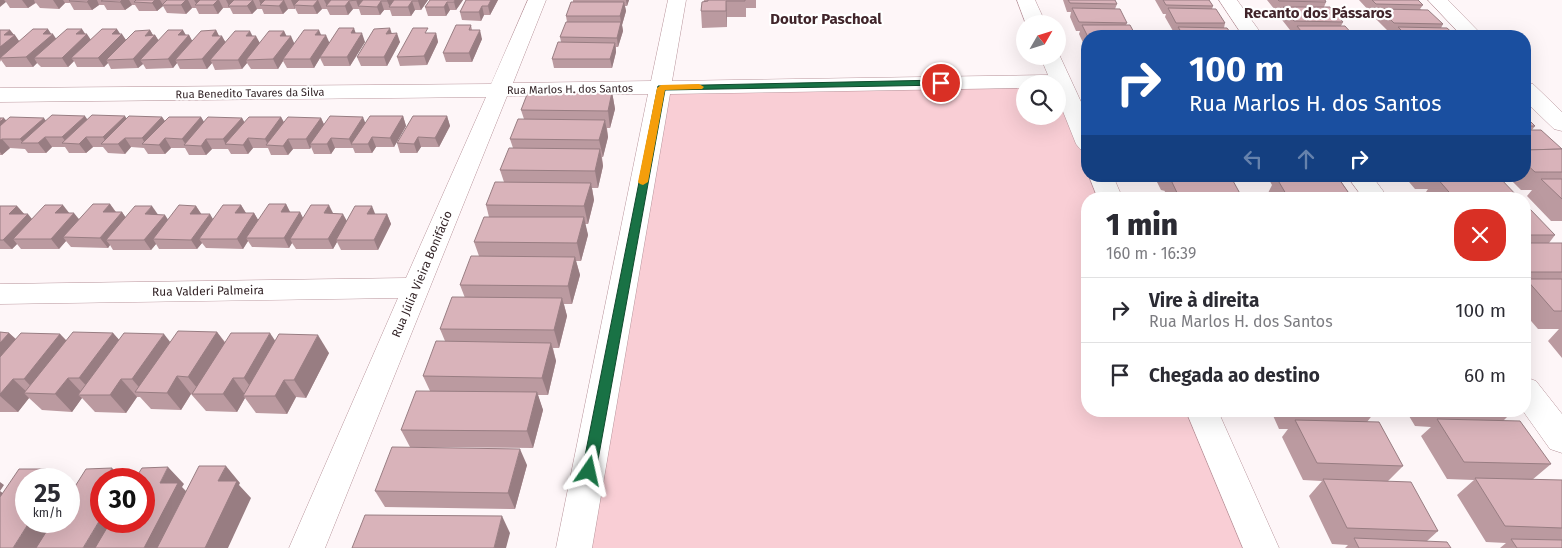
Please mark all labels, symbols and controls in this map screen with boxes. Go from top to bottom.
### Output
district label: Recanto dos Pássaros [1244,4,1392,22]
district label: Doutor Paschoal [770,10,882,28]
north arrow [1016,15,1066,65]
map controls [1016,15,1066,125]
text: 100 m [1189,48,1284,90]
icon: right [1106,50,1171,115]
pin [920,62,962,104]
icon: arrive [927,69,955,97]
button: search [1016,75,1066,125]
street label: Rua Marlos H. dos Santos [507,82,633,97]
street label: Rua Benedito Tavares da Silva [175,86,325,101]
text: Rua Marlos H. dos Santos [1189,90,1442,117]
icon: left [1239,145,1267,173]
icon: ahead [1292,145,1320,173]
icon: right [1345,145,1373,173]
text: 1 min [1106,207,1178,243]
street label: Rua Júlia Vieira Bonifácio [389,209,455,339]
button: close [1454,209,1506,261]
text: 160 m · 16:39 [1106,244,1196,263]
street label: Rua Valderi Palmeira [152,283,264,299]
text: Vire à direita [1149,289,1259,312]
icon: right [1106,296,1134,324]
text: 100 m [1455,299,1506,322]
text: Rua Marlos H. dos Santos [1149,312,1333,331]
icon: arrive [1106,361,1134,389]
text: Chegada ao destino [1149,364,1320,387]
text: 60 m [1464,364,1506,387]
position arrow [562,444,614,496]
speed limit sign: 30 [90,468,155,533]
text: 25 [34,479,61,509]
text: km/h [33,506,62,520]

